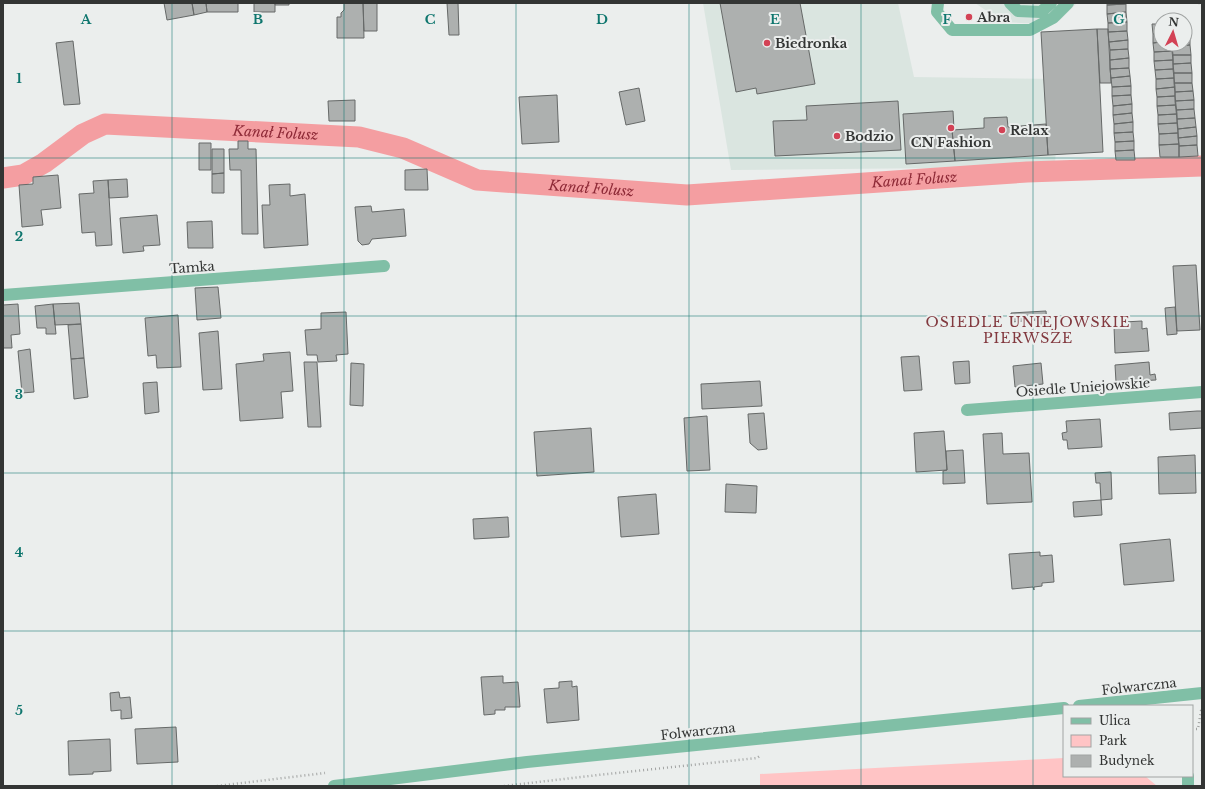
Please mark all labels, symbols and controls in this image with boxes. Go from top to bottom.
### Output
place label: Abra [976,9,1011,26]
text: A [80,11,92,28]
text: B [253,11,263,28]
text: C [425,11,436,28]
text: D [596,11,608,28]
text: E [770,11,780,28]
text: F [943,11,952,28]
text: G [1113,11,1125,28]
marker: Abra [964,12,974,22]
north arrow [1153,12,1193,52]
text: N [1168,15,1180,30]
place label: Biedronka [775,35,848,52]
marker: Biedronka [762,38,772,48]
text: 1 [16,70,22,87]
water label: Kanał Folusz [231,122,319,144]
place label: Relax [1010,122,1049,139]
marker: CN Fashion [946,123,956,133]
marker: Relax [997,125,1007,135]
place label: Bodzio [845,128,894,145]
marker: Bodzio [832,131,842,141]
place label: CN Fashion [911,134,992,151]
water label: Kanał Folusz [870,168,958,192]
water label: Kanał Folusz [547,176,635,200]
text: 2 [15,228,23,245]
street label: Tamka [169,257,216,278]
district label: OSIEDLE UNIEJOWSKIE PIERWSZE [926,313,1130,347]
street label: Osiedle Uniejowskie [1015,374,1151,401]
text: 3 [15,386,23,403]
text: 4 [15,544,24,561]
street label: Folwarczna [1101,674,1178,699]
text: 5 [15,702,23,719]
legend [1063,705,1193,777]
text: Ulica [1099,713,1131,728]
street label: Folwarczna [660,719,737,744]
text: Park [1099,733,1127,748]
text: Budynek [1099,753,1155,768]

